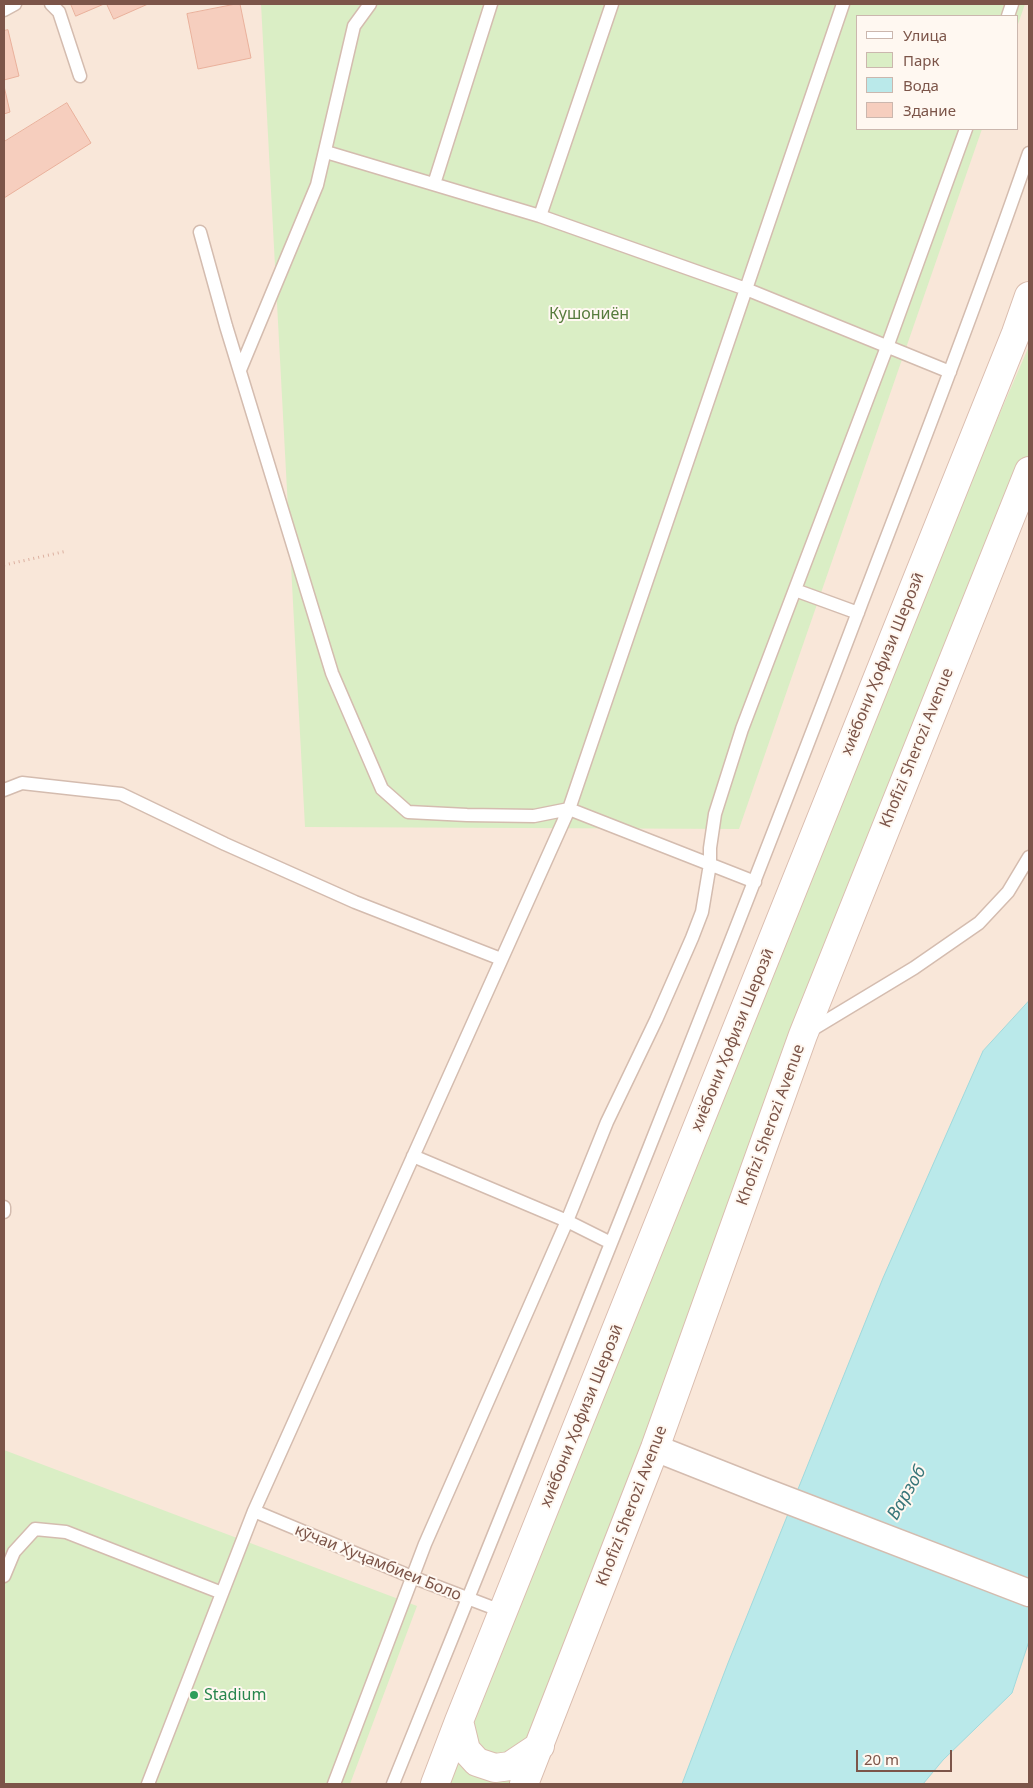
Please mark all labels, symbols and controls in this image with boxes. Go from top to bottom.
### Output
legend [856,15,1018,130]
text: Улица [903,25,947,45]
text: Парк [903,50,939,70]
text: Вода [903,75,939,95]
text: Здание [903,100,956,120]
park label: Кушониён [549,304,629,324]
street label: хиёбони Ҳофизи Шерозӣ [837,570,929,758]
street label: Khofizi Sherozi Avenue [876,665,958,831]
street label: хиёбони Ҳофизи Шерозӣ [687,946,779,1134]
street label: Khofizi Sherozi Avenue [733,1042,809,1208]
street label: хиёбони Ҳофизи Шерозӣ [536,1322,628,1510]
street label: Khofizi Sherozi Avenue [593,1423,671,1589]
water label: Варзоб [883,1462,931,1524]
street label: кӯчаи Хуҷамбиеи Боло [292,1521,464,1605]
place label: Stadium [204,1685,266,1705]
marker: Stadium [188,1689,200,1701]
scale bar [858,1740,954,1772]
text: 20 m [864,1749,899,1769]

